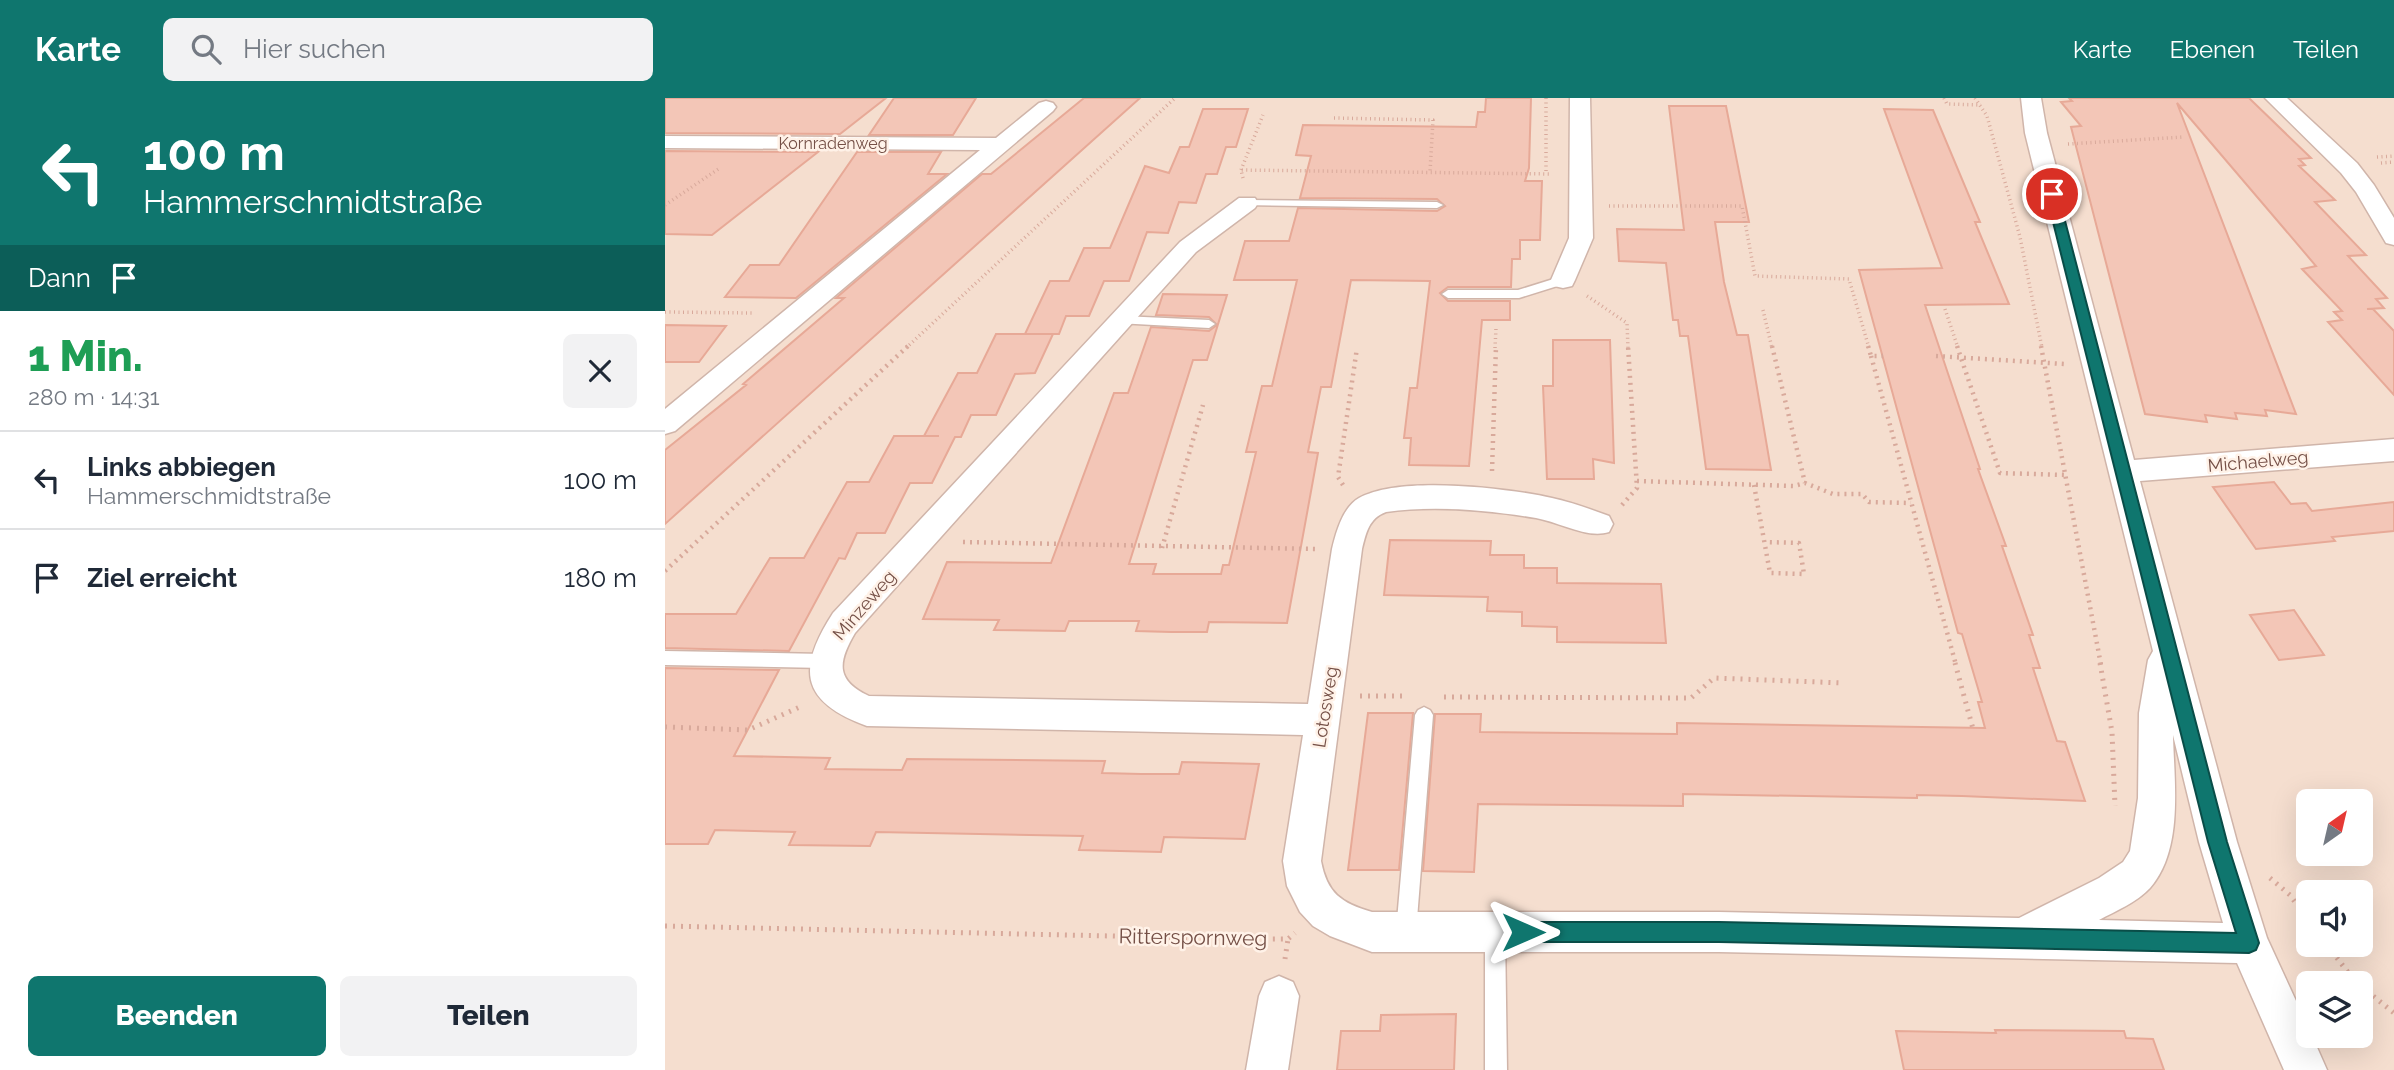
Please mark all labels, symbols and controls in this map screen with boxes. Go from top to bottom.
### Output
search box [163,18,653,81]
text: Karte [35,30,121,69]
icon: search [187,30,225,68]
text: Hier suchen [243,34,386,64]
text: Karte [2073,35,2132,64]
text: Ebenen [2170,35,2255,64]
text: Teilen [2293,35,2359,64]
text: 100 m [143,124,285,181]
icon: left [28,126,119,217]
street label: Kornradenweg [778,134,888,153]
pin [2022,164,2082,224]
icon: arrive [2033,175,2071,213]
text: Hammerschmidtstraße [143,183,483,220]
icon: arrive [105,259,143,297]
text: Dann [28,263,91,293]
text: 1 Min. [28,332,143,381]
button: close [563,334,637,408]
text: 280 m · 14:31 [28,383,160,410]
street label: Michaelweg [2207,446,2309,476]
text: Links abbiegen [87,452,276,482]
icon: left [28,461,66,499]
text: 100 m [564,465,637,495]
text: Hammerschmidtstraße [87,482,331,509]
icon: arrive [28,559,66,597]
text: Ziel erreicht [87,563,237,593]
text: 180 m [564,563,637,593]
street label: Minzeweg [828,566,900,644]
street label: Lotosweg [1308,665,1342,749]
north arrow [2296,789,2373,866]
map controls [2296,789,2373,1048]
button: sound [2296,880,2373,957]
position arrow [1486,895,1560,969]
street label: Ritterspornweg [1118,923,1268,951]
button: layers [2296,971,2373,1048]
button: Beenden [28,976,326,1056]
button: Teilen [340,976,637,1056]

